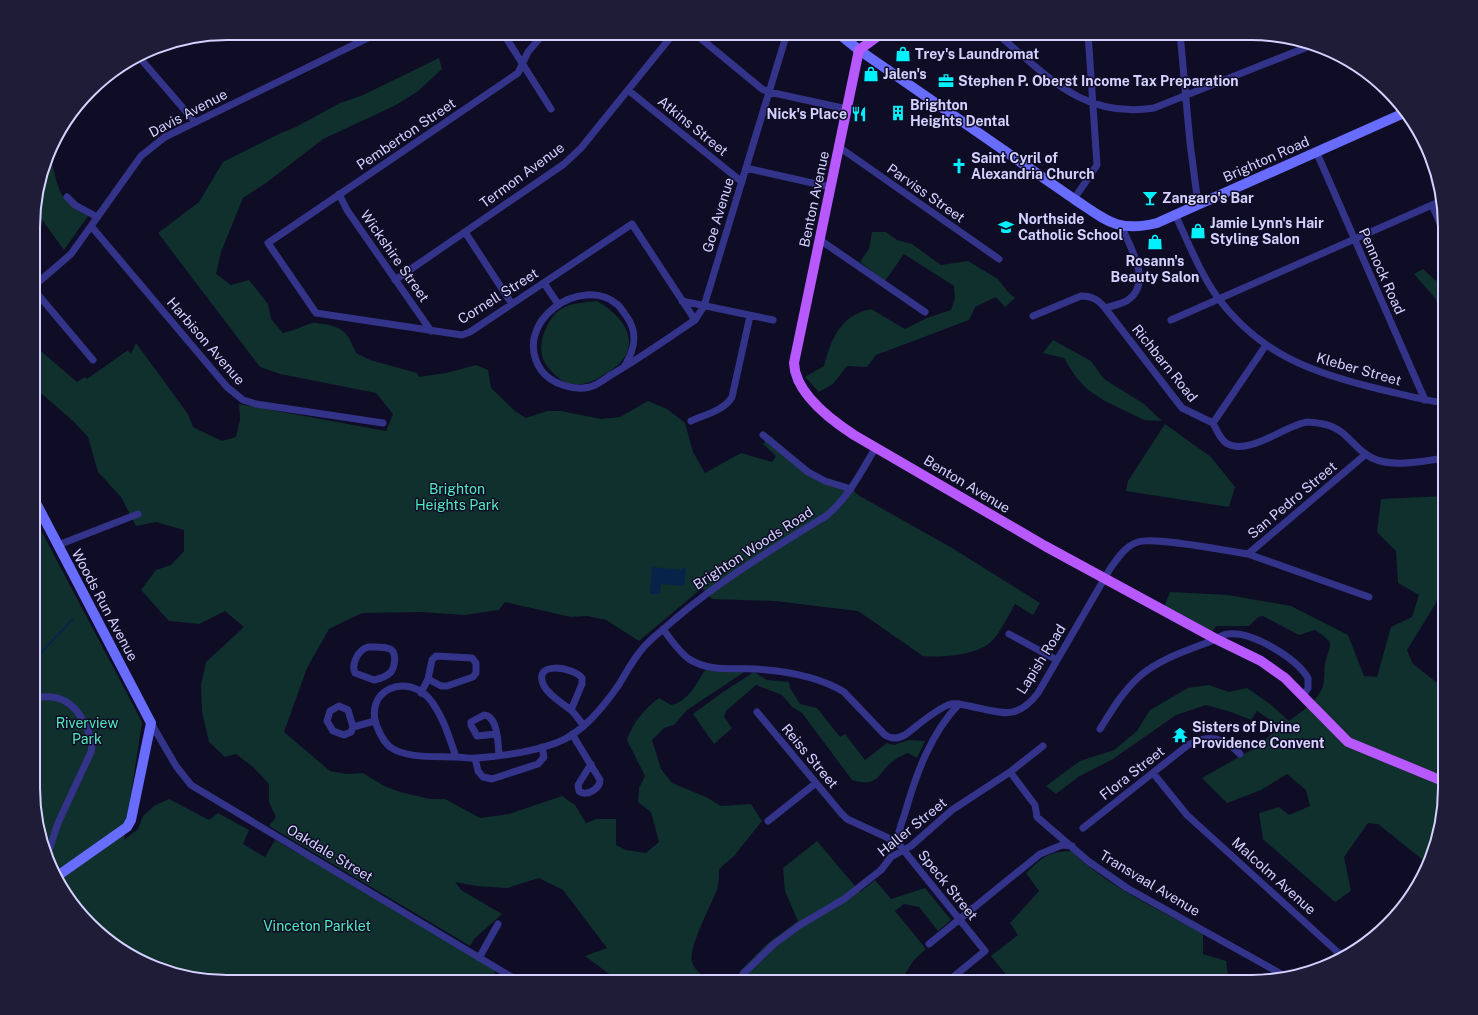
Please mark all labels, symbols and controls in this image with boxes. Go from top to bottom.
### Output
shop icon: Trey's Laundromat [894,45,912,63]
place label: Trey's Laundromat [915,46,1039,62]
shop icon: Jalen's [862,65,880,83]
place label: Jalen's [883,66,927,82]
office icon: Stephen P. Oberst Income Tax Preparation [937,72,955,90]
place label: Stephen P. Oberst Income Tax Preparation [958,73,1239,89]
street label: Davis Avenue [146,86,230,140]
street label: Atkins Street [655,93,731,159]
street label: Pemberton Street [353,95,459,173]
place label: Brighton Heights Dental [910,97,1010,129]
building icon: Brighton Heights Dental [889,104,907,122]
restaurant icon: Nick's Place [850,105,868,123]
place label: Nick's Place [767,106,847,122]
street label: Brighton Road [1220,133,1312,185]
street label: Termon Avenue [477,139,567,211]
street label: Benton Avenue [796,149,832,249]
place label: Saint Cyril of Alexandria Church [971,150,1095,182]
church icon: Saint Cyril of Alexandria Church [950,157,968,175]
street label: Parviss Street [884,160,968,226]
street label: Goe Avenue [699,176,737,254]
bar icon: Zangaro's Bar [1141,189,1159,207]
place label: Zangaro's Bar [1162,190,1254,206]
street label: Wickshire Street [357,207,433,305]
place label: Northside Catholic School [1018,211,1123,243]
place label: Jamie Lynn's Hair Styling Salon [1210,215,1324,247]
school or university icon: Northside Catholic School [997,218,1015,236]
shop icon: Jamie Lynn's Hair Styling Salon [1189,222,1207,240]
street label: Pennock Road [1356,225,1408,317]
shop icon: Rosann's Beauty Salon [1146,233,1164,251]
place label: Rosann's Beauty Salon [1111,253,1199,285]
street label: Cornell Street [455,265,541,327]
street label: Harbison Avenue [164,294,248,388]
street label: Richbarn Road [1129,321,1201,405]
street label: Kleber Street [1315,349,1403,389]
street label: Benton Avenue [921,452,1013,516]
street label: San Pedro Street [1244,458,1340,542]
park label: Brighton Heights Park [415,481,499,513]
street label: Brighton Woods Road [690,503,816,593]
street label: Woods Run Avenue [69,546,141,664]
street label: Lapish Road [1013,621,1069,697]
park label: Riverview Park [56,715,118,747]
place label: Sisters of Divine Providence Convent [1192,719,1325,751]
street label: Reiss Street [778,721,842,791]
temple icon: Sisters of Divine Providence Convent [1171,726,1189,744]
street label: Flora Street [1097,743,1167,803]
street label: Haller Street [874,794,950,860]
street label: Oakdale Street [284,821,376,885]
street label: Malcolm Avenue [1229,834,1319,918]
street label: Speck Street [915,847,981,923]
street label: Transvaal Avenue [1097,847,1203,919]
park label: Vinceton Parklet [263,918,371,934]

